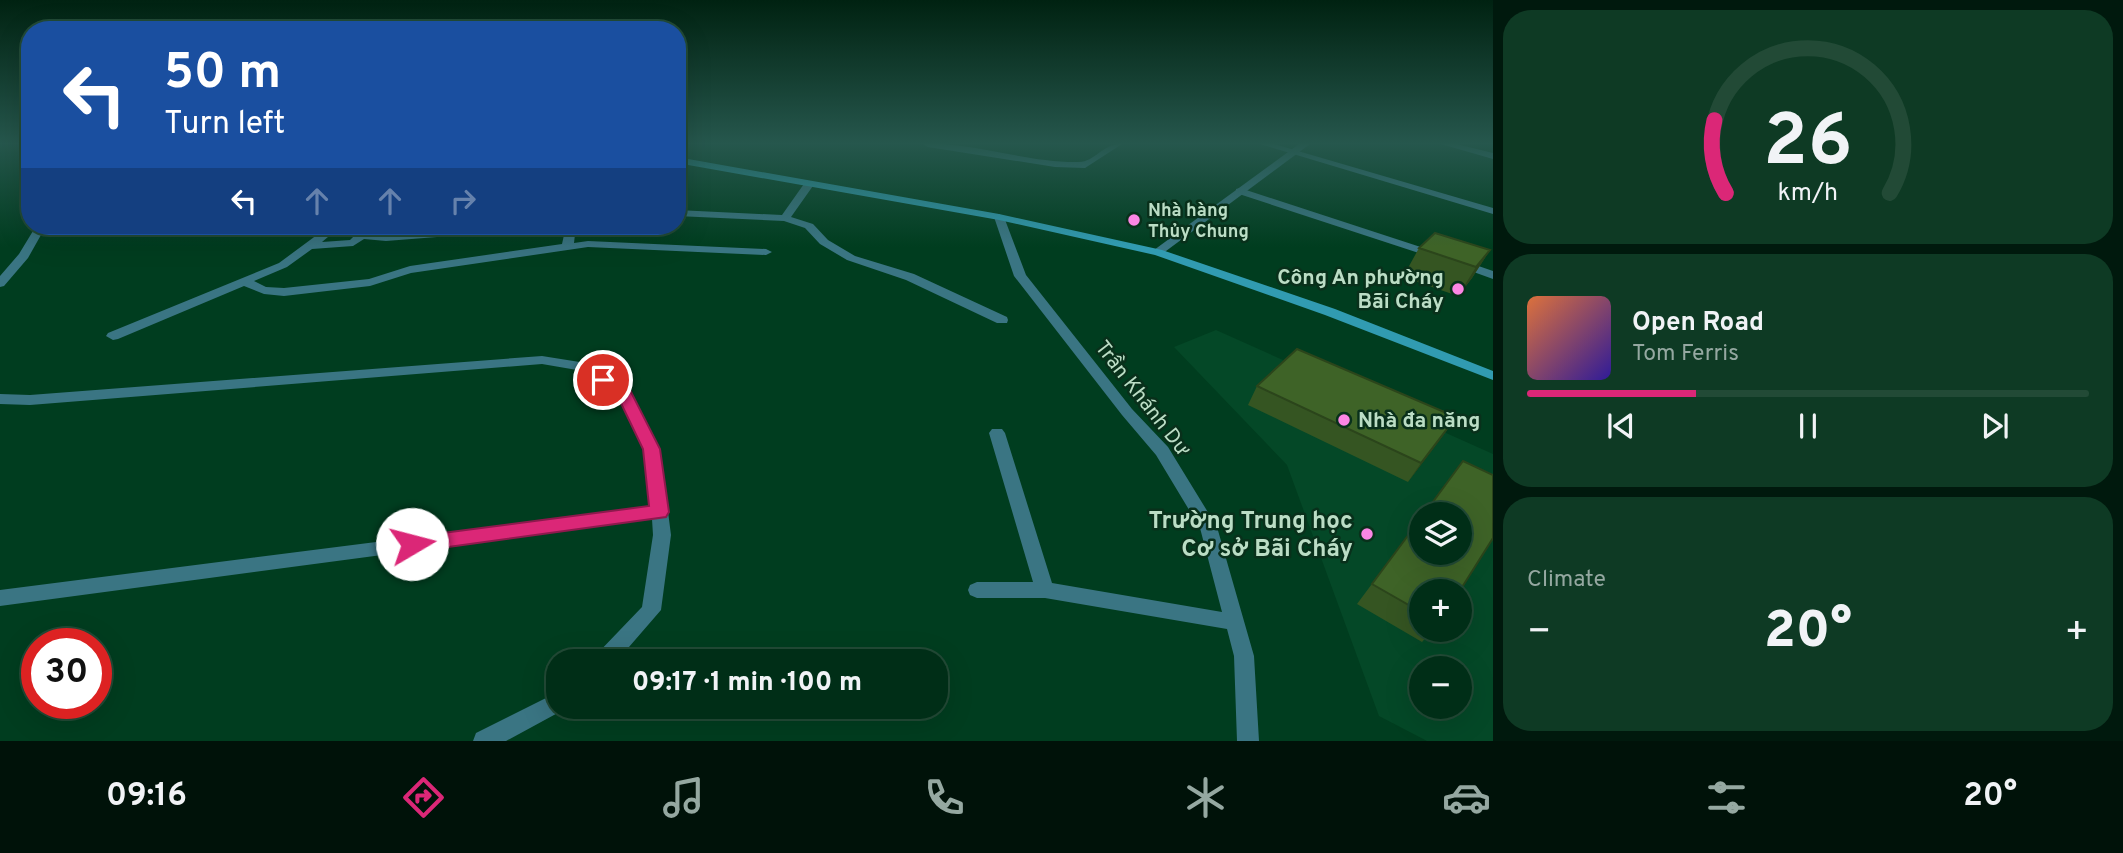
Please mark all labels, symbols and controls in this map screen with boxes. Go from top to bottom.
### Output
text: 50 m [164,44,281,106]
icon: left [49,49,140,140]
text: 26 [1763,99,1853,191]
text: Turn left [164,105,285,145]
text: km/h [1778,178,1838,210]
icon: left [225,182,263,220]
icon: ahead [298,182,336,220]
icon: ahead [371,182,409,220]
icon: right [444,182,482,220]
place label: Nhà hàng Thủy Chung [1148,200,1249,244]
marker: Nhà hàng Thủy Chung [1126,212,1142,228]
place label: Công An phường Bãi Cháy [1277,265,1444,316]
marker: Công An phường Bãi Cháy [1450,281,1466,297]
text: Open Road [1632,307,1764,340]
street label: Trần Khánh Dư [1088,335,1196,463]
text: Tom Ferris [1632,340,1739,369]
pin [573,350,633,410]
icon: arrive [584,361,622,399]
icon: previous [1602,407,1640,445]
icon: pause [1789,407,1827,445]
icon: next [1976,407,2014,445]
place label: Nhà đa năng [1358,408,1480,435]
marker: Nhà đa năng [1336,412,1352,428]
map controls [1409,502,1472,719]
button: layers [1409,502,1472,565]
position arrow [375,507,449,581]
place label: Trường Trung học Cơ sở Bãi Cháy [1149,507,1353,565]
marker: Trường Trung học Cơ sở Bãi Cháy [1359,526,1375,542]
text: Climate [1527,566,1606,595]
button: + [1409,579,1472,642]
text: 20° [1764,600,1852,666]
text: − [1527,609,1552,658]
text: + [2064,609,2089,658]
speed limit sign: 30 [21,628,112,719]
button: − [1409,656,1472,719]
text: 09:17 · 1 min · 100 m [632,667,862,700]
icon: directions [399,773,448,822]
icon: music [659,773,708,822]
icon: phone [920,773,969,822]
icon: climate [1181,773,1230,822]
icon: car [1442,773,1491,822]
icon: filters [1702,773,1751,822]
text: 09:16 [106,777,187,817]
text: 20° [1963,777,2017,817]

